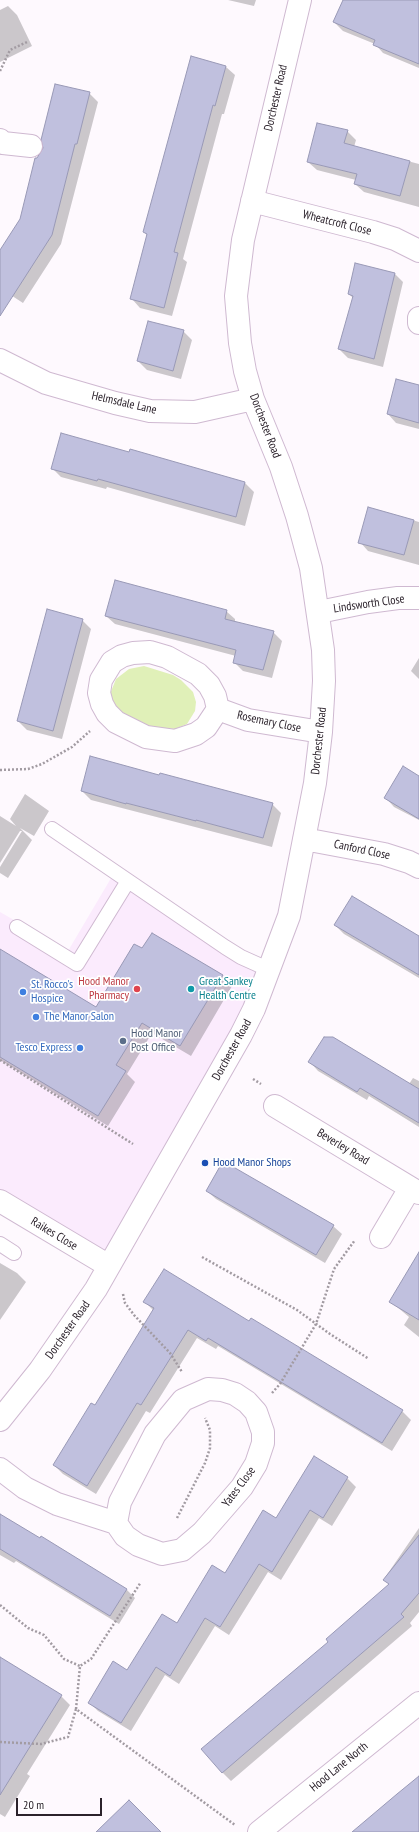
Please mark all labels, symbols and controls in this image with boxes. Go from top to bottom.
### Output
street label: Dorchester Road [261,63,291,133]
street label: Wheatcroft Close [301,208,373,238]
street label: Helmsdale Lane [90,389,158,417]
street label: Dorchester Road [246,392,284,460]
street label: Lindsworth Close [333,592,405,616]
street label: Dorchester Road [308,707,330,775]
street label: Rosemary Close [236,708,302,736]
street label: Canford Close [333,837,391,863]
place label: Hood Manor Pharmacy [78,975,129,1003]
place label: Great Sankey Health Centre [199,975,256,1003]
place label: St. Rocco's Hospice [31,978,73,1006]
marker: Hood Manor Pharmacy [132,984,142,994]
marker: Great Sankey Health Centre [186,984,196,994]
marker: St. Rocco's Hospice [18,987,28,997]
place label: The Manor Salon [44,1010,114,1024]
marker: The Manor Salon [31,1012,41,1022]
street label: Dorchester Road [209,1017,255,1083]
place label: Hood Manor Post Office [131,1027,182,1055]
marker: Hood Manor Post Office [118,1036,128,1046]
place label: Tesco Express [15,1041,72,1055]
marker: Tesco Express [75,1043,85,1053]
street label: Beverley Road [314,1126,372,1168]
place label: Hood Manor Shops [213,1156,291,1170]
marker: Hood Manor Shops [200,1158,210,1168]
street label: Raikes Close [28,1215,80,1253]
street label: Dorchester Road [43,1298,93,1362]
street label: Yates Close [219,1464,259,1510]
street label: Hood Lane North [307,1739,371,1795]
scale bar [18,1790,104,1816]
text: 20 m [23,1797,44,1812]

